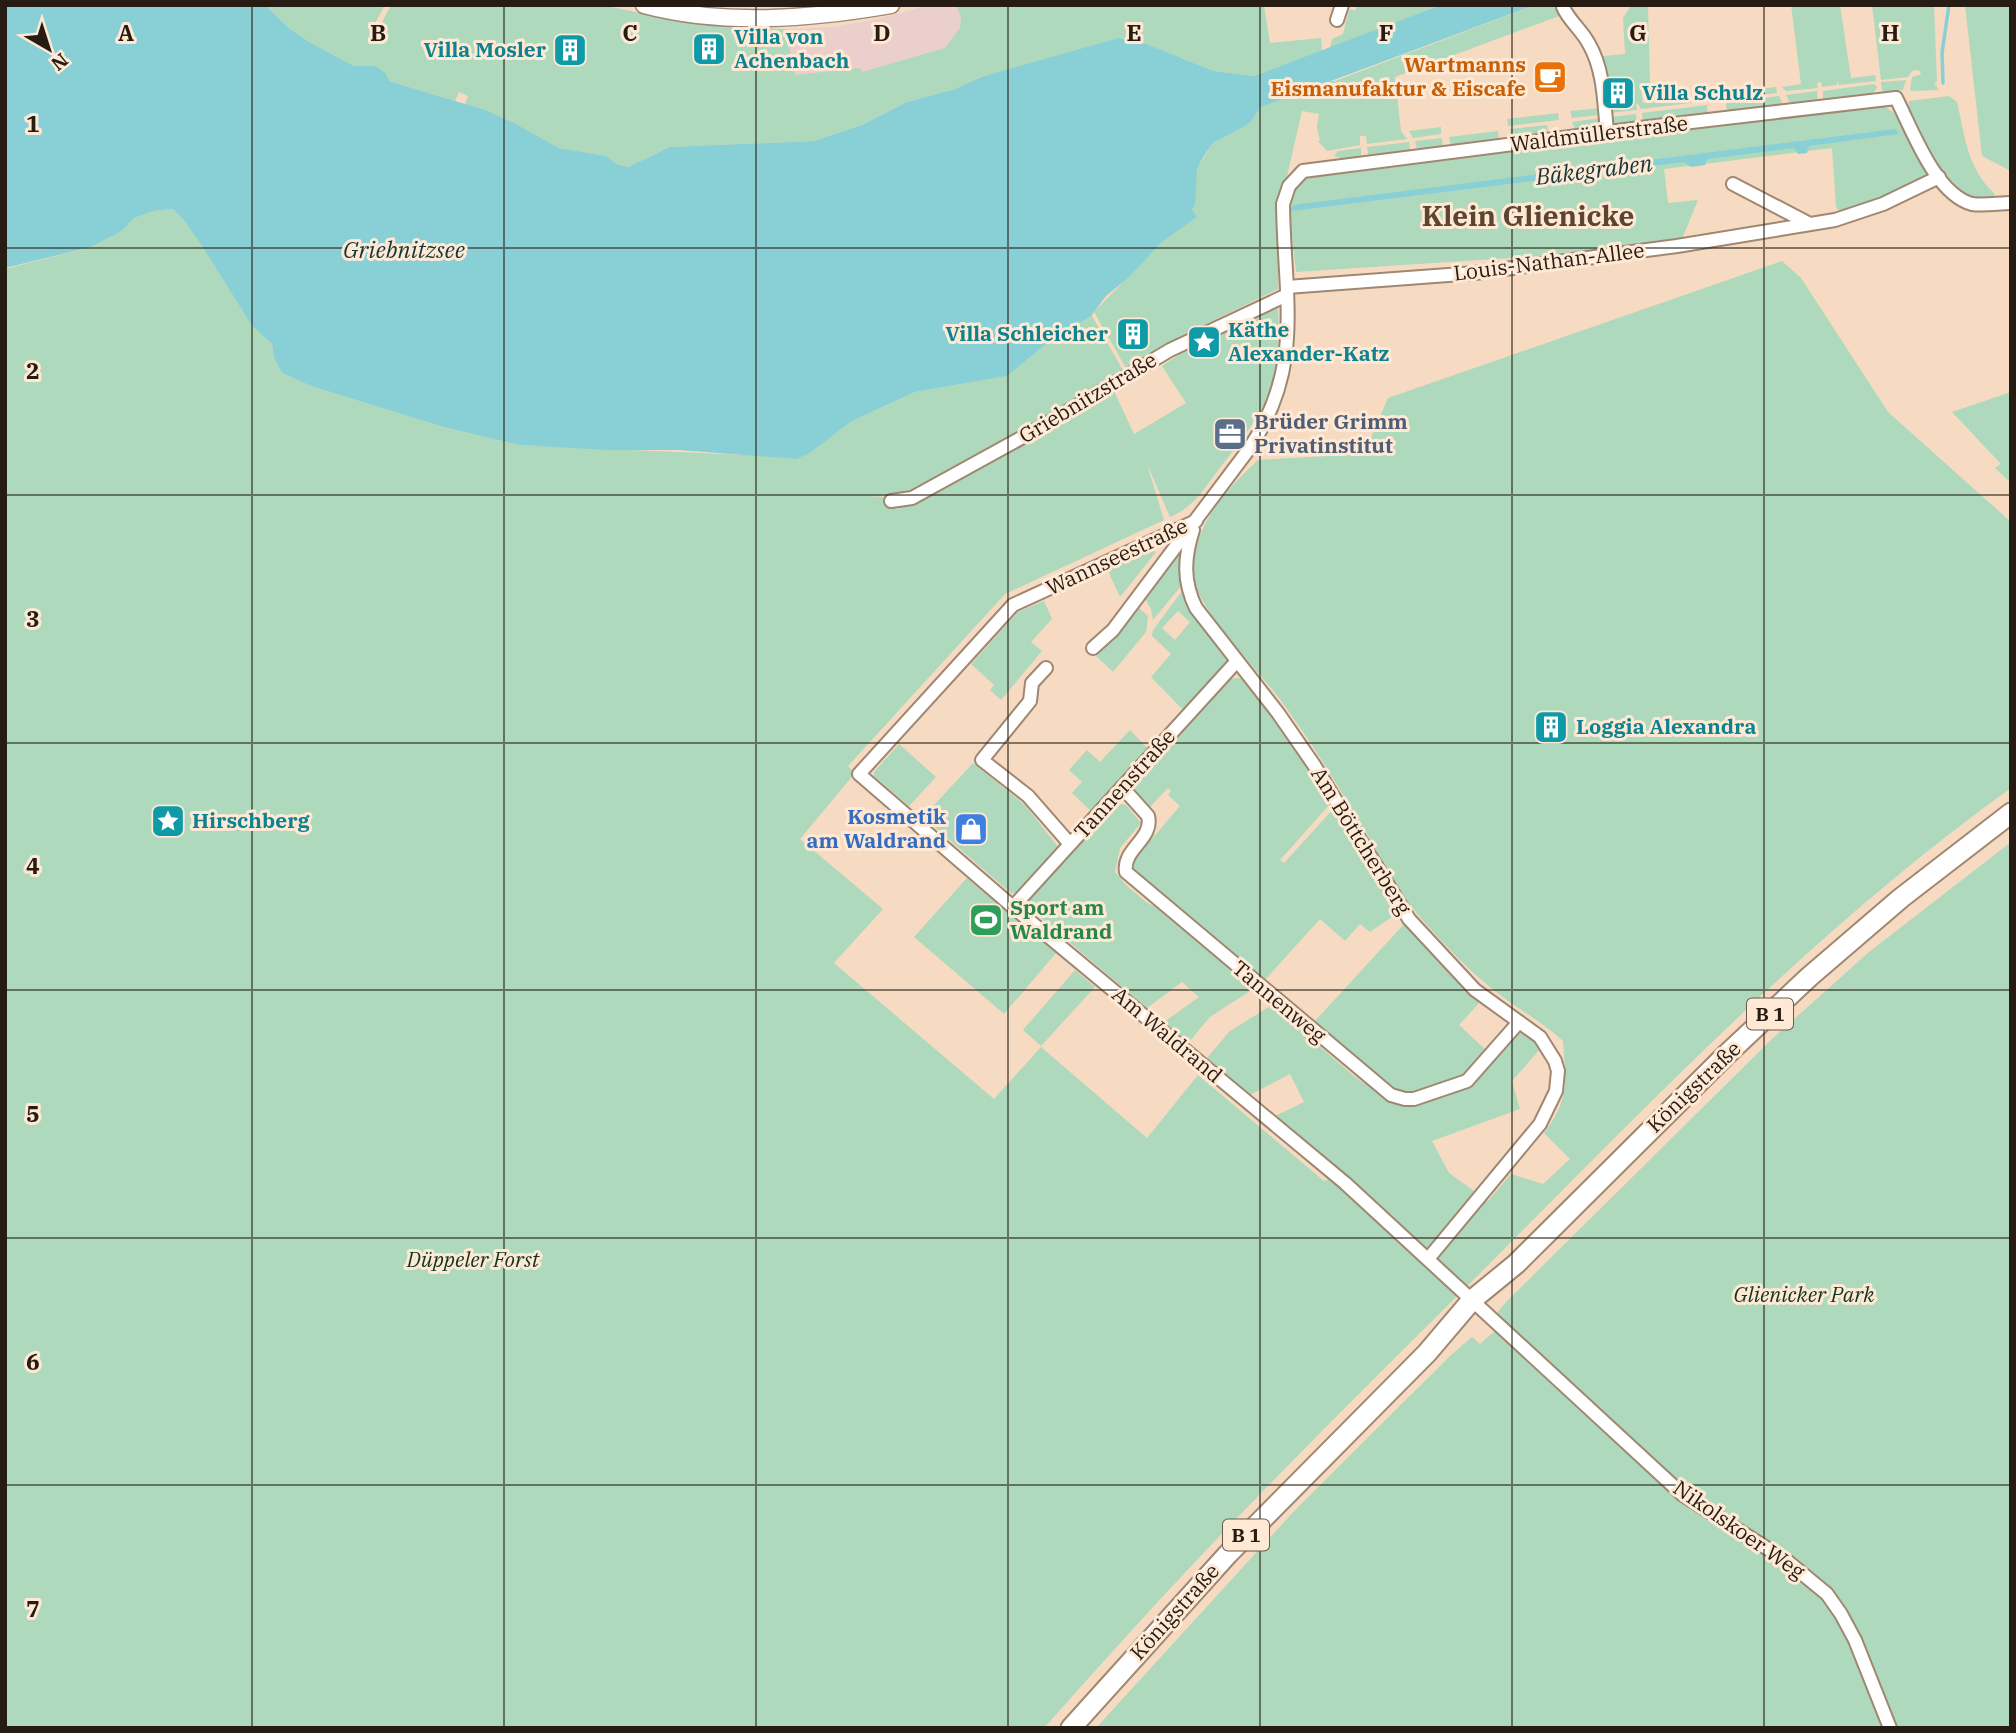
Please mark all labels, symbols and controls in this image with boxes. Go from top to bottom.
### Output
north arrow [14,14,84,84]
text: A [118,17,134,47]
text: B [370,17,386,47]
text: C [622,17,638,47]
text: D [873,17,891,47]
text: E [1126,17,1142,47]
text: F [1379,17,1393,47]
text: G [1629,17,1647,47]
text: H [1881,17,1899,47]
place label: Villa von Achenbach [734,22,850,74]
building icon: Villa von Achenbach [690,30,728,68]
building icon: Villa Mosler [551,31,589,69]
place label: Villa Mosler [423,35,547,63]
text: N [46,48,73,76]
place label: Wartmanns Eismanufaktur & Eiscafe [1271,50,1526,102]
cafe icon: Wartmanns Eismanufaktur & Eiscafe [1531,58,1569,96]
building icon: Villa Schulz [1599,74,1637,112]
place label: Villa Schulz [1642,78,1763,106]
text: 1 [26,108,40,138]
street label: Waldmüllerstraße [1508,108,1689,158]
water label: Bäkegraben [1533,147,1654,191]
district label: Klein Glienicke [1422,197,1634,234]
water label: Griebnitzsee [343,234,465,264]
street label: Louis-Nathan-Allee [1452,235,1646,287]
building icon: Villa Schleicher [1114,315,1152,353]
place label: Käthe Alexander-Katz [1228,315,1390,367]
place label: Villa Schleicher [945,319,1109,347]
place icon: Käthe Alexander-Katz [1185,323,1223,361]
street label: Griebnitzstraße [1014,345,1161,449]
text: 2 [26,355,40,385]
place label: Brüder Grimm Privatinstitut [1254,407,1408,459]
office icon: Brüder Grimm Privatinstitut [1211,415,1249,453]
street label: Wannseestraße [1041,511,1192,601]
text: 3 [26,603,40,633]
building icon: Loggia Alexandra [1532,708,1570,746]
place label: Loggia Alexandra [1576,712,1756,740]
street label: Tannenstraße [1067,722,1181,844]
street label: Am Böttcherberg [1305,761,1419,920]
place icon: Hirschberg [149,802,187,840]
place label: Kosmetik am Waldrand [806,802,946,854]
place label: Hirschberg [192,806,310,834]
shop icon: Kosmetik am Waldrand [952,810,990,848]
text: 4 [26,850,40,880]
place label: Sport am Waldrand [1010,893,1112,945]
sports icon: Sport am Waldrand [967,901,1005,939]
street label: Tannenweg [1227,954,1333,1049]
street label: Am Waldrand [1107,980,1229,1089]
road number: B 1 [1747,998,1793,1030]
street label: Königstraße [1640,1034,1746,1138]
text: 5 [26,1098,40,1128]
park label: Düppeler Forst [406,1245,540,1273]
park label: Glienicker Park [1734,1280,1875,1308]
text: 6 [26,1346,40,1376]
street label: Nikolskoer Weg [1668,1473,1811,1585]
road number: B 1 [1223,1520,1269,1550]
street label: Königstraße [1123,1557,1225,1666]
text: 7 [26,1593,40,1623]

